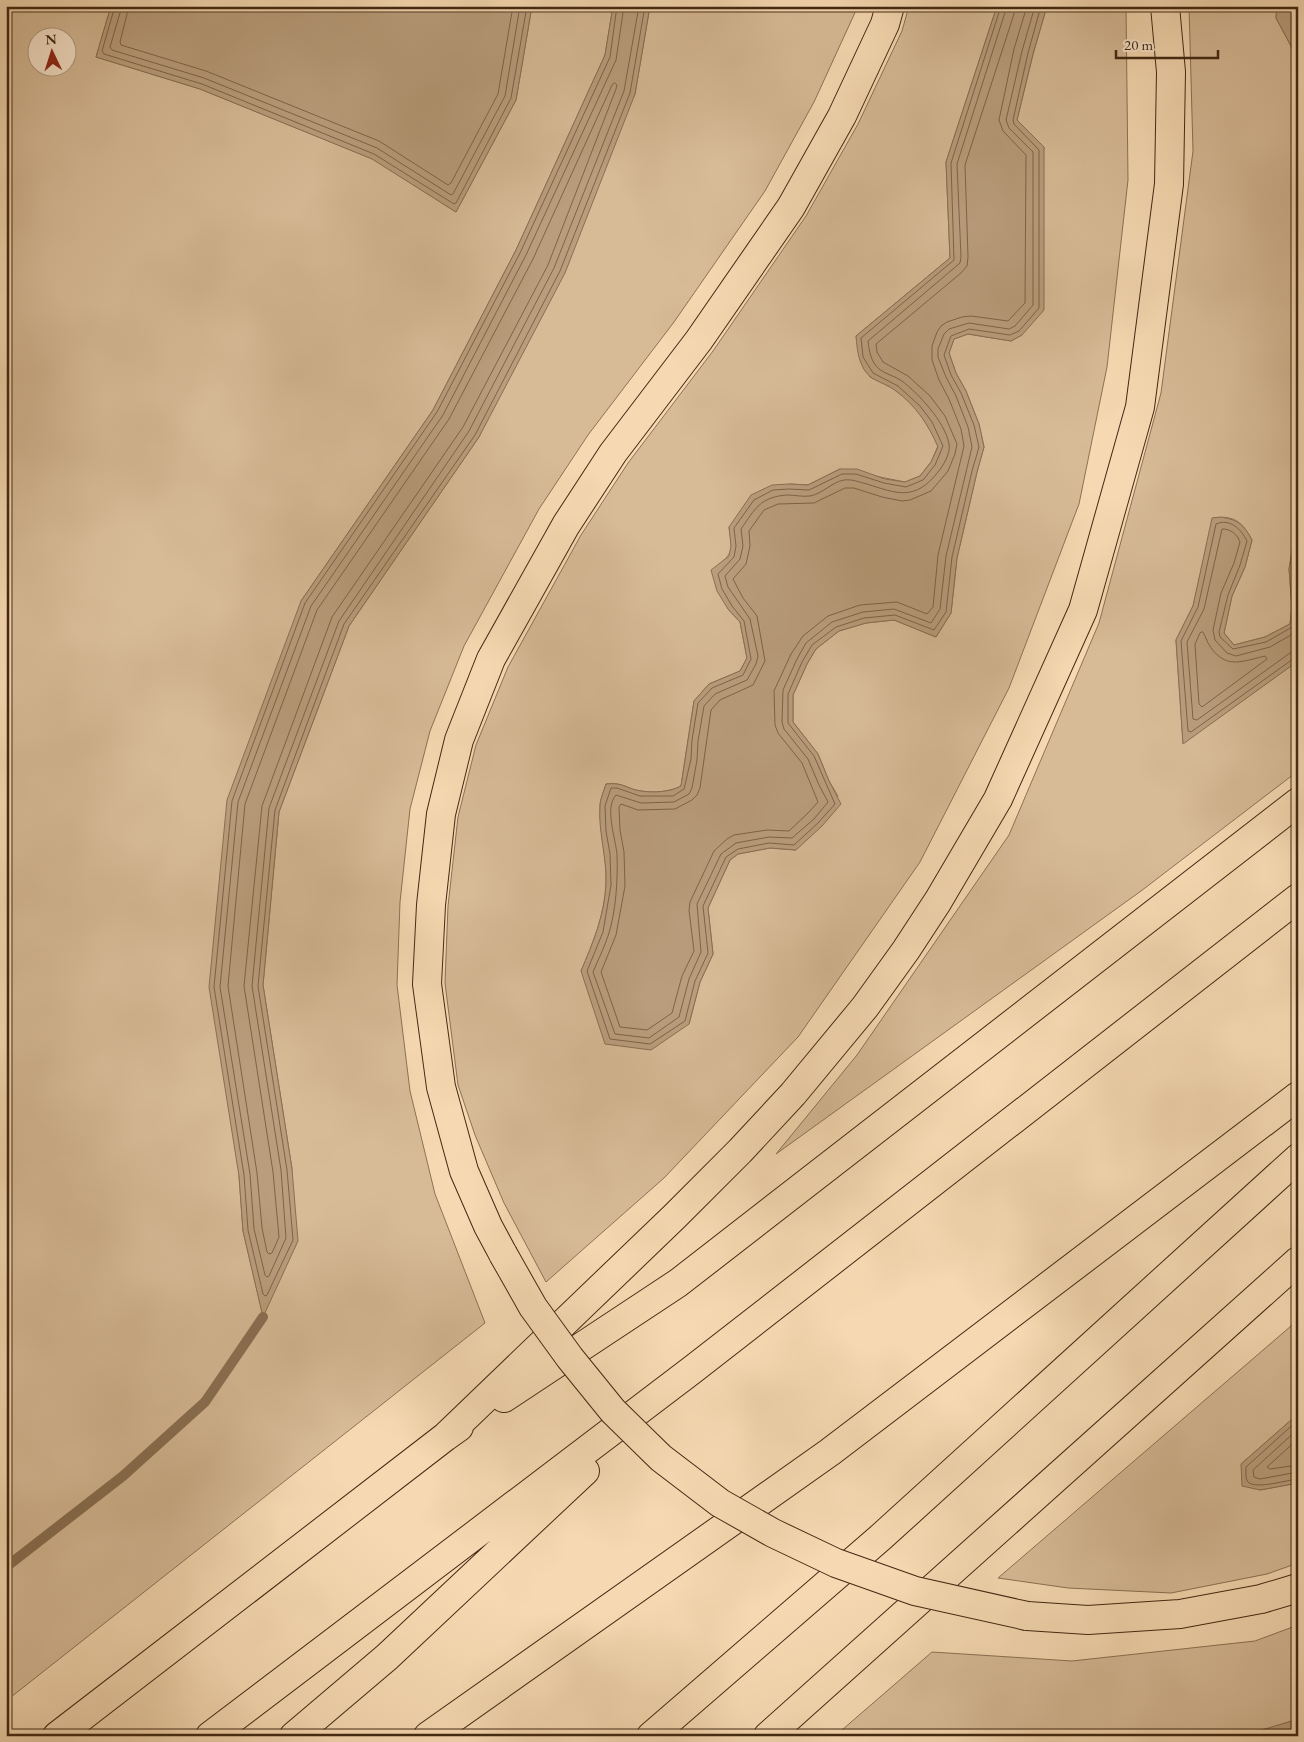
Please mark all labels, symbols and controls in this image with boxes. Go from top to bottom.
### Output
north arrow [28,28,78,78]
scale bar [1116,28,1219,60]
text: N [45,30,58,48]
text: 20 m [1124,35,1153,54]

